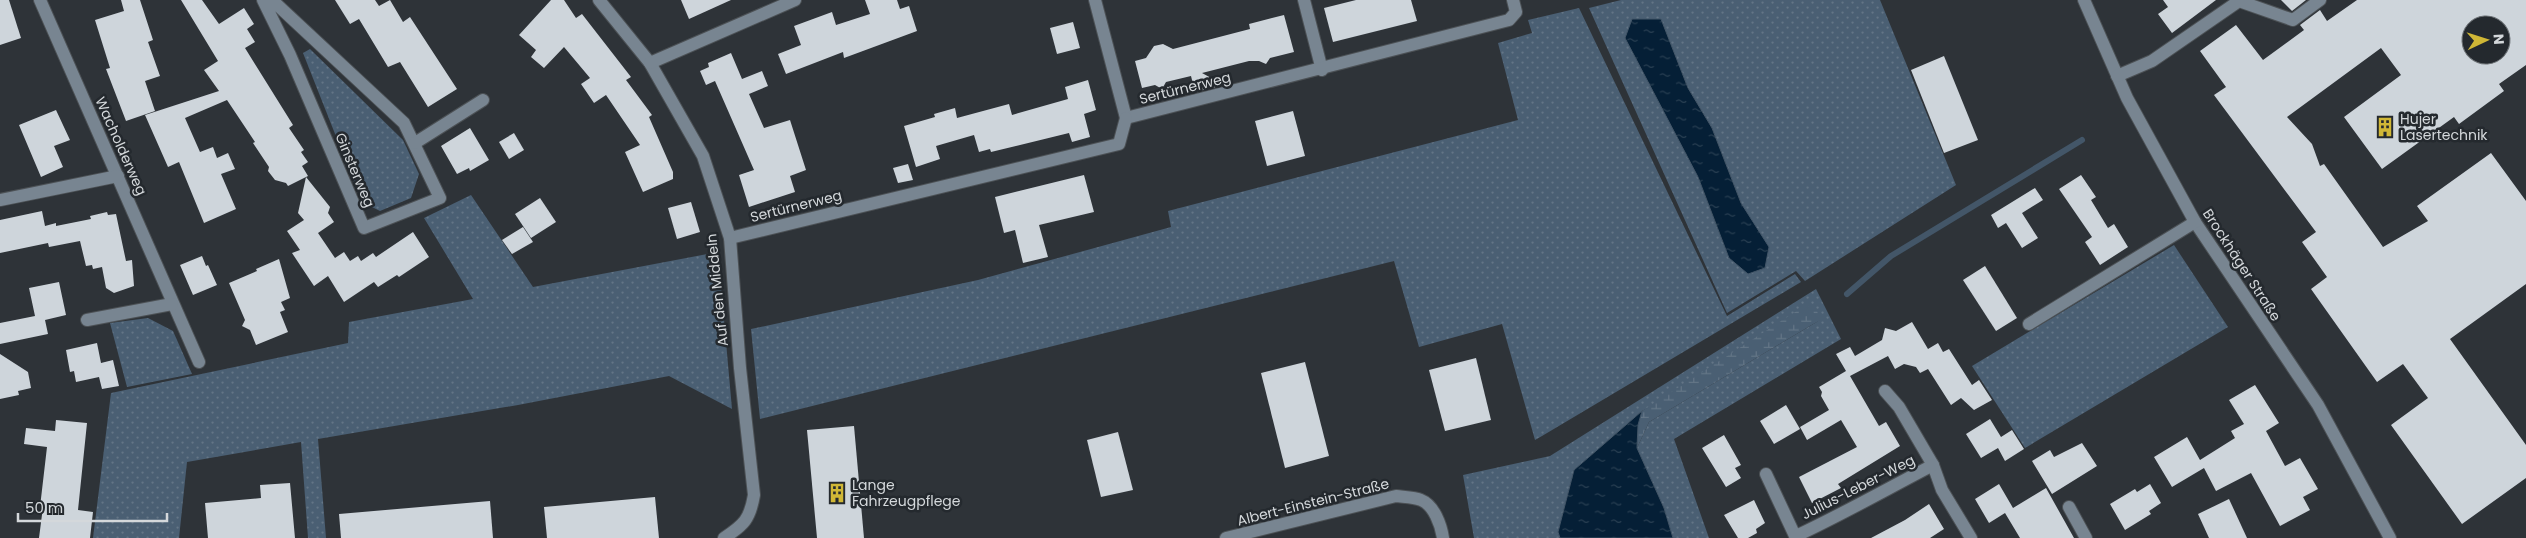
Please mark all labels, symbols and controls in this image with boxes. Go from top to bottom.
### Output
north arrow [2461,15,2511,65]
text: N [2489,33,2509,45]
street label: Sertürnerweg [1137,67,1233,109]
street label: Wacholderweg [90,94,152,198]
place label: Hujer Lasertechnik [2400,109,2488,145]
building icon: Hujer Lasertechnik [2374,116,2396,138]
street label: Ginsterweg [330,130,380,210]
street label: Sertürnerweg [748,185,844,227]
street label: Brockhäger Straße [2198,205,2286,325]
street label: Auf den Middeln [701,233,733,347]
street label: Julius-Leber-Weg [1798,450,1918,524]
street label: Albert-Einstein-Straße [1235,473,1391,531]
place label: Lange Fahrzeugpflege [852,475,961,511]
building icon: Lange Fahrzeugpflege [826,482,848,504]
scale bar [18,490,166,522]
text: 50 m [25,497,63,518]

